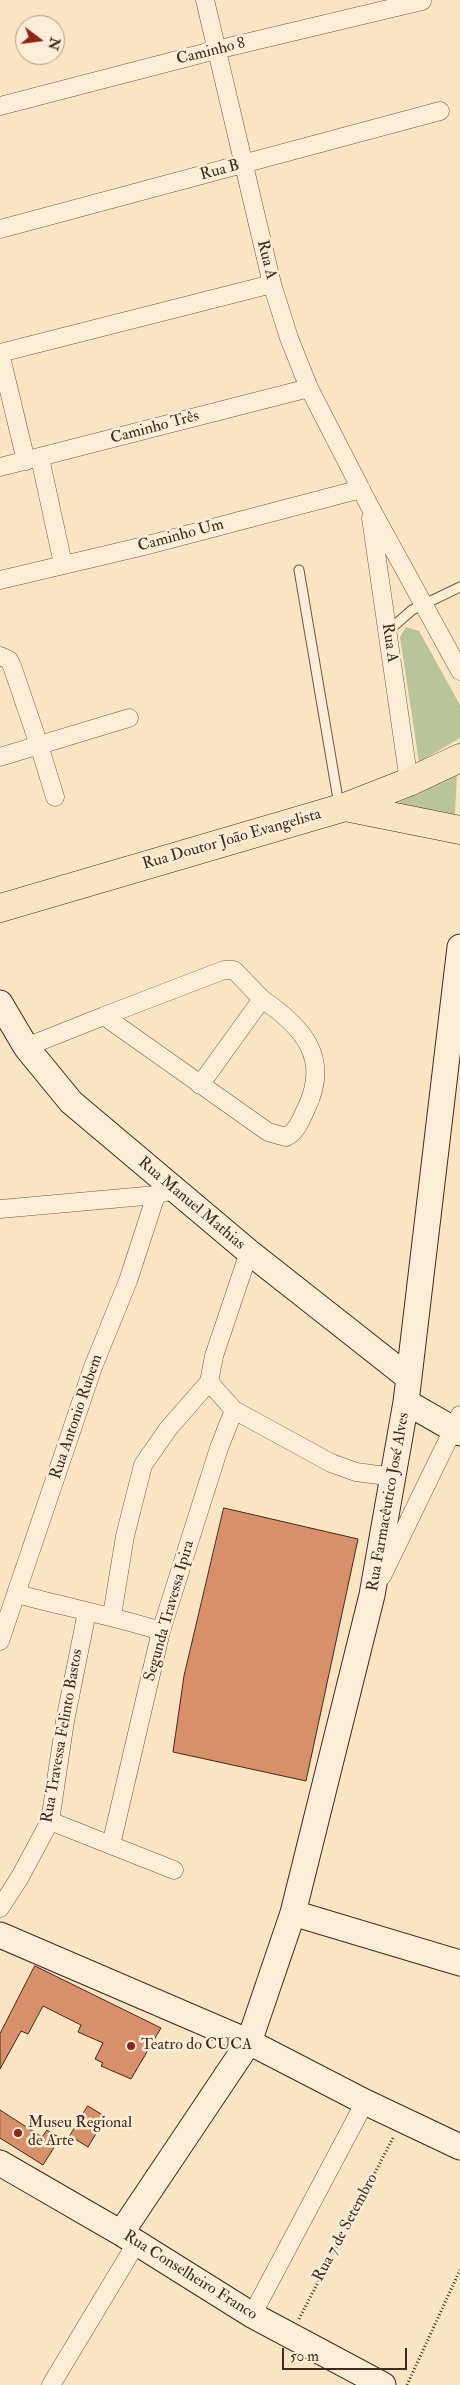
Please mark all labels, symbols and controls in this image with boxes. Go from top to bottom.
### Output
north arrow [15,15,65,65]
street label: Caminho 8 [175,34,247,70]
text: N [44,35,64,52]
street label: Rua B [198,157,242,185]
street label: Rua A [252,238,280,282]
street label: Caminho Três [109,407,201,449]
street label: Caminho Um [136,515,226,557]
street label: Rua A [377,622,401,664]
street label: Rua Doutor João Evangelista [140,805,324,875]
street label: Rua Manuel Mathias [134,1154,248,1254]
street label: Rua Antonio Rubem [47,1352,107,1482]
street label: Rua Farmacêutico José Alves [364,1411,414,1593]
street label: Segunda Travessa Ipira [141,1538,199,1684]
street label: Rua Travessa Felinto Bastos [38,1648,88,1824]
place label: Teatro do CUCA [141,2036,252,2056]
marker: Teatro do CUCA [125,2040,137,2052]
place label: Museu Regional de Arte [28,2114,132,2152]
marker: Museu Regional de Arte [12,2127,24,2139]
street label: Rua 7 de Setembro [310,2171,382,2285]
street label: Rua Conselheiro Franco [120,2227,260,2325]
scale bar [285,2338,410,2370]
text: 50 m [290,2347,319,2366]

